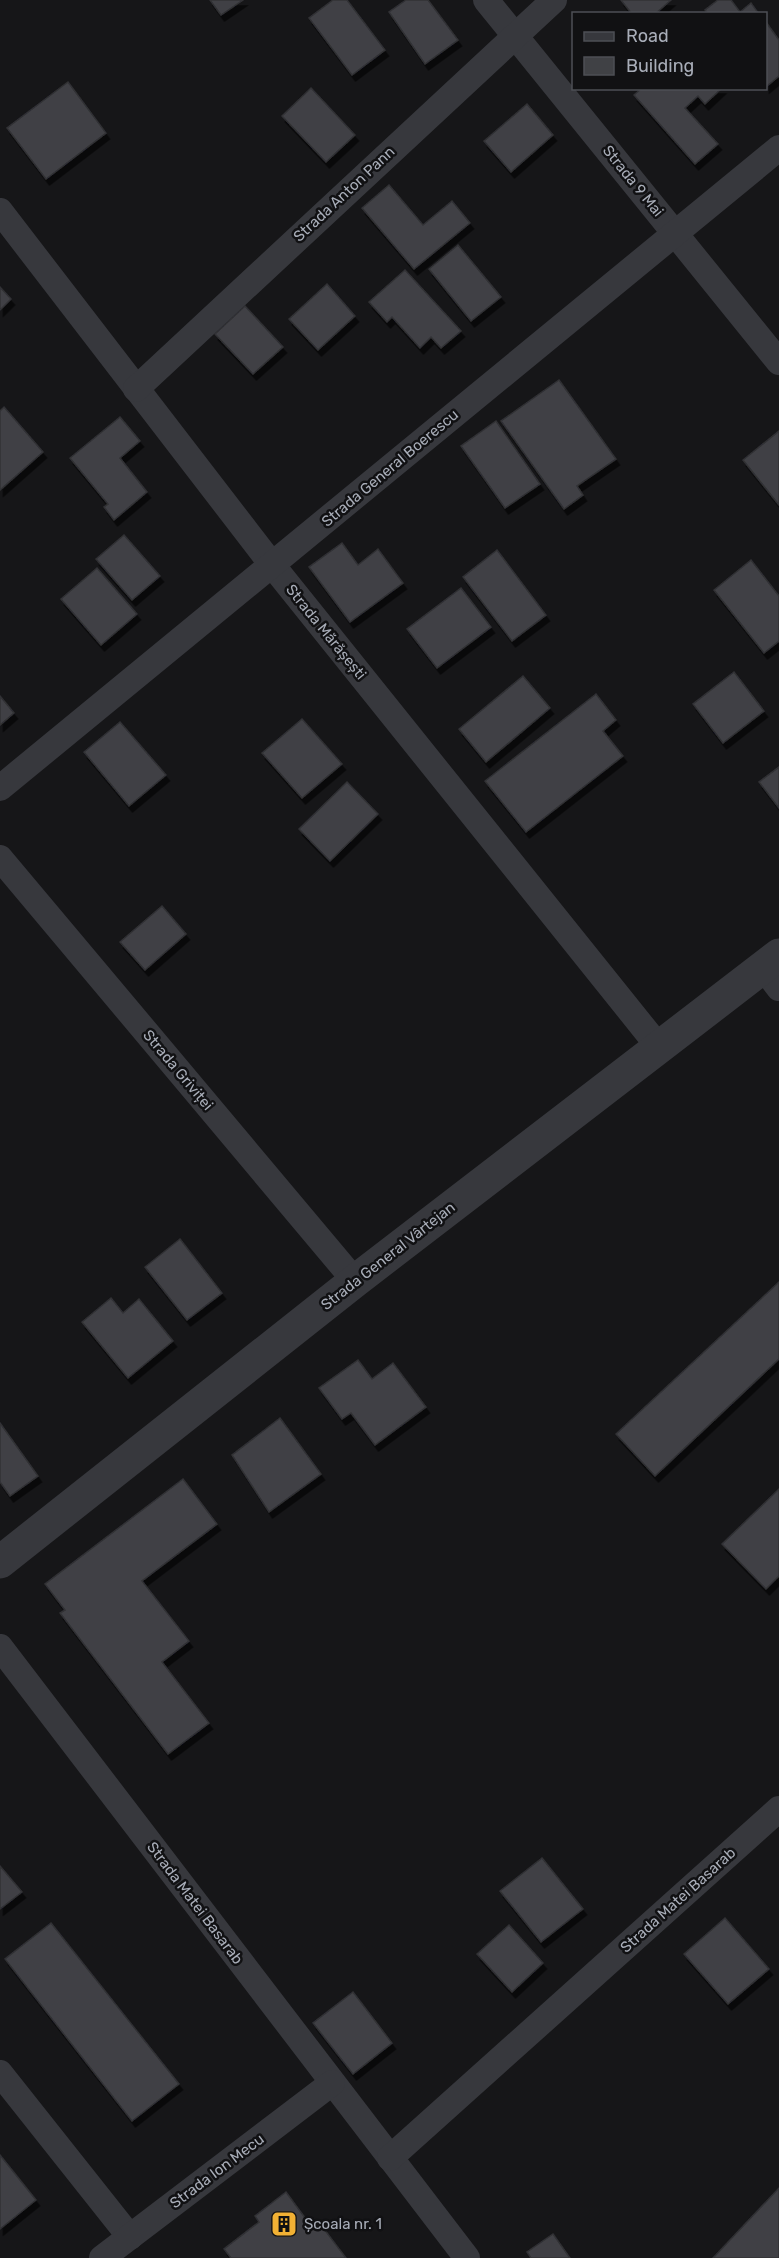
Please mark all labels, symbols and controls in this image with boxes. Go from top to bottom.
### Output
legend [572,12,767,90]
text: Road [626,25,669,47]
text: Building [626,55,694,77]
street label: Strada Anton Pann [290,142,398,246]
street label: Strada 9 Mai [599,142,667,220]
street label: Strada General Boerescu [318,405,462,531]
street label: Strada Mărășești [282,581,370,683]
street label: Strada Griviței [139,1026,217,1114]
street label: Strada General Vârtejan [317,1198,459,1314]
street label: Strada Matei Basarab [143,1838,247,1968]
street label: Strada Matei Basarab [617,1844,739,1956]
street label: Strada Ion Mecu [166,2130,268,2212]
building icon: Școala nr. 1 [269,2209,299,2239]
place label: Școala nr. 1 [304,2215,382,2233]

